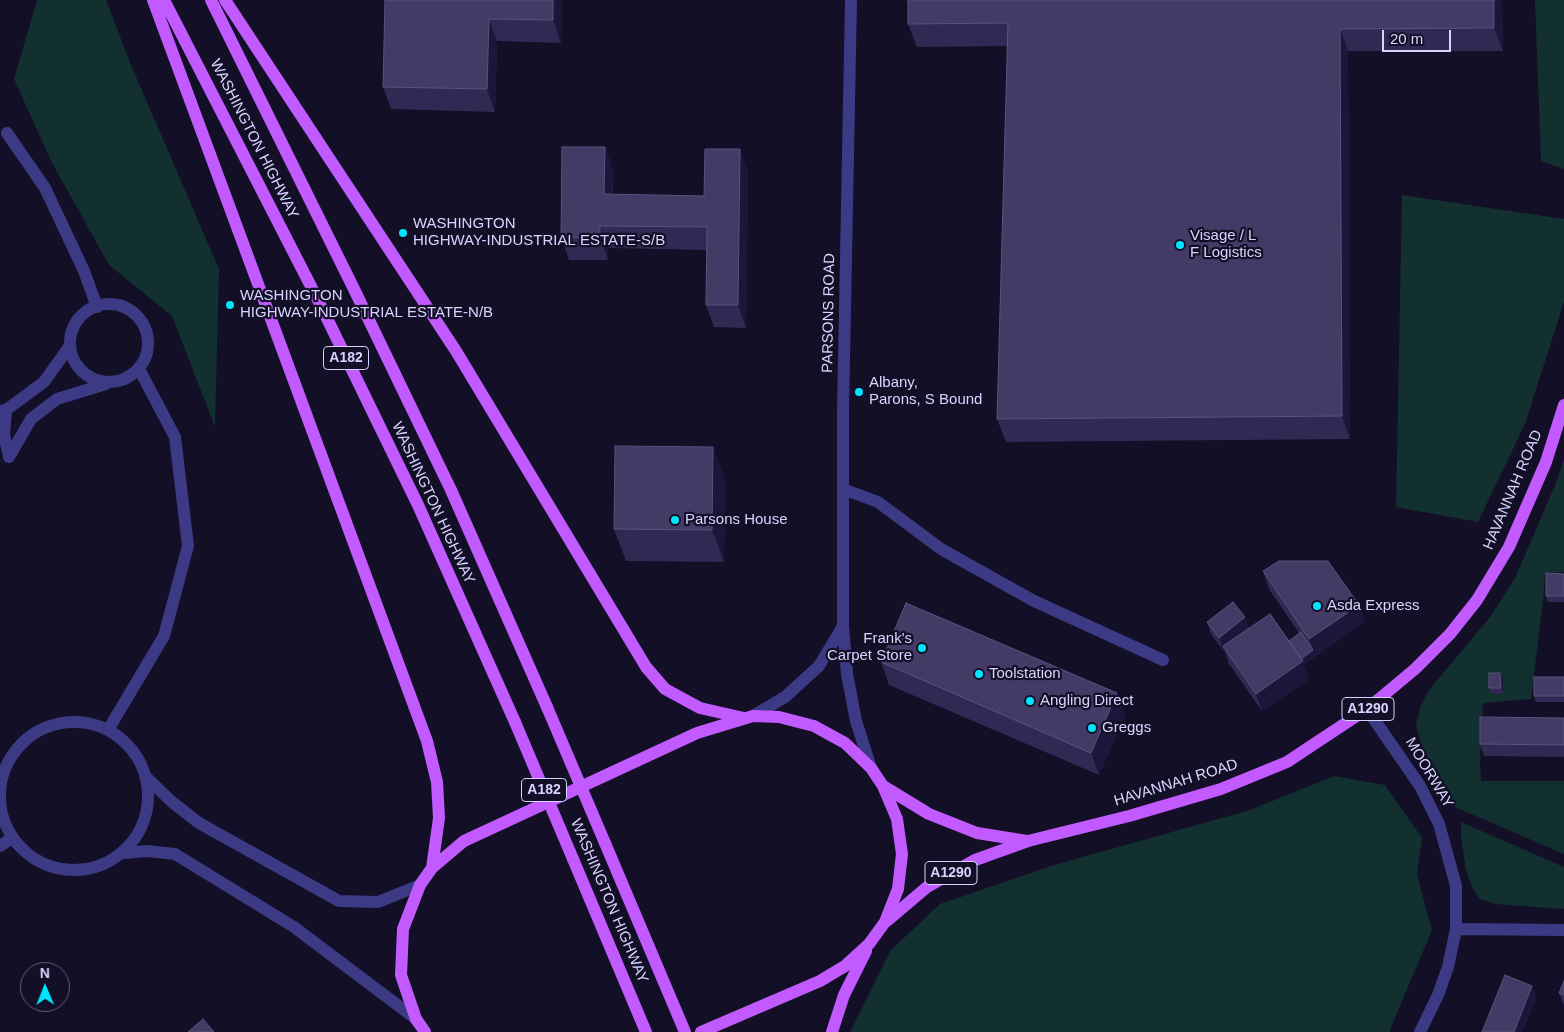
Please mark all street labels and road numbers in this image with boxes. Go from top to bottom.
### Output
street label: WASHINGTON HIGHWAY [206,56,302,222]
street label: PARSONS ROAD [819,253,839,373]
road number: A182 [324,346,368,369]
street label: WASHINGTON HIGHWAY [388,419,478,587]
street label: HAVANNAH ROAD [1480,427,1546,553]
road number: A1290 [1342,698,1394,721]
street label: MOORWAY [1401,735,1457,811]
street label: HAVANNAH ROAD [1112,756,1240,810]
road number: A182 [522,778,566,802]
street label: WASHINGTON HIGHWAY [566,816,652,986]
road number: A1290 [925,861,977,884]

